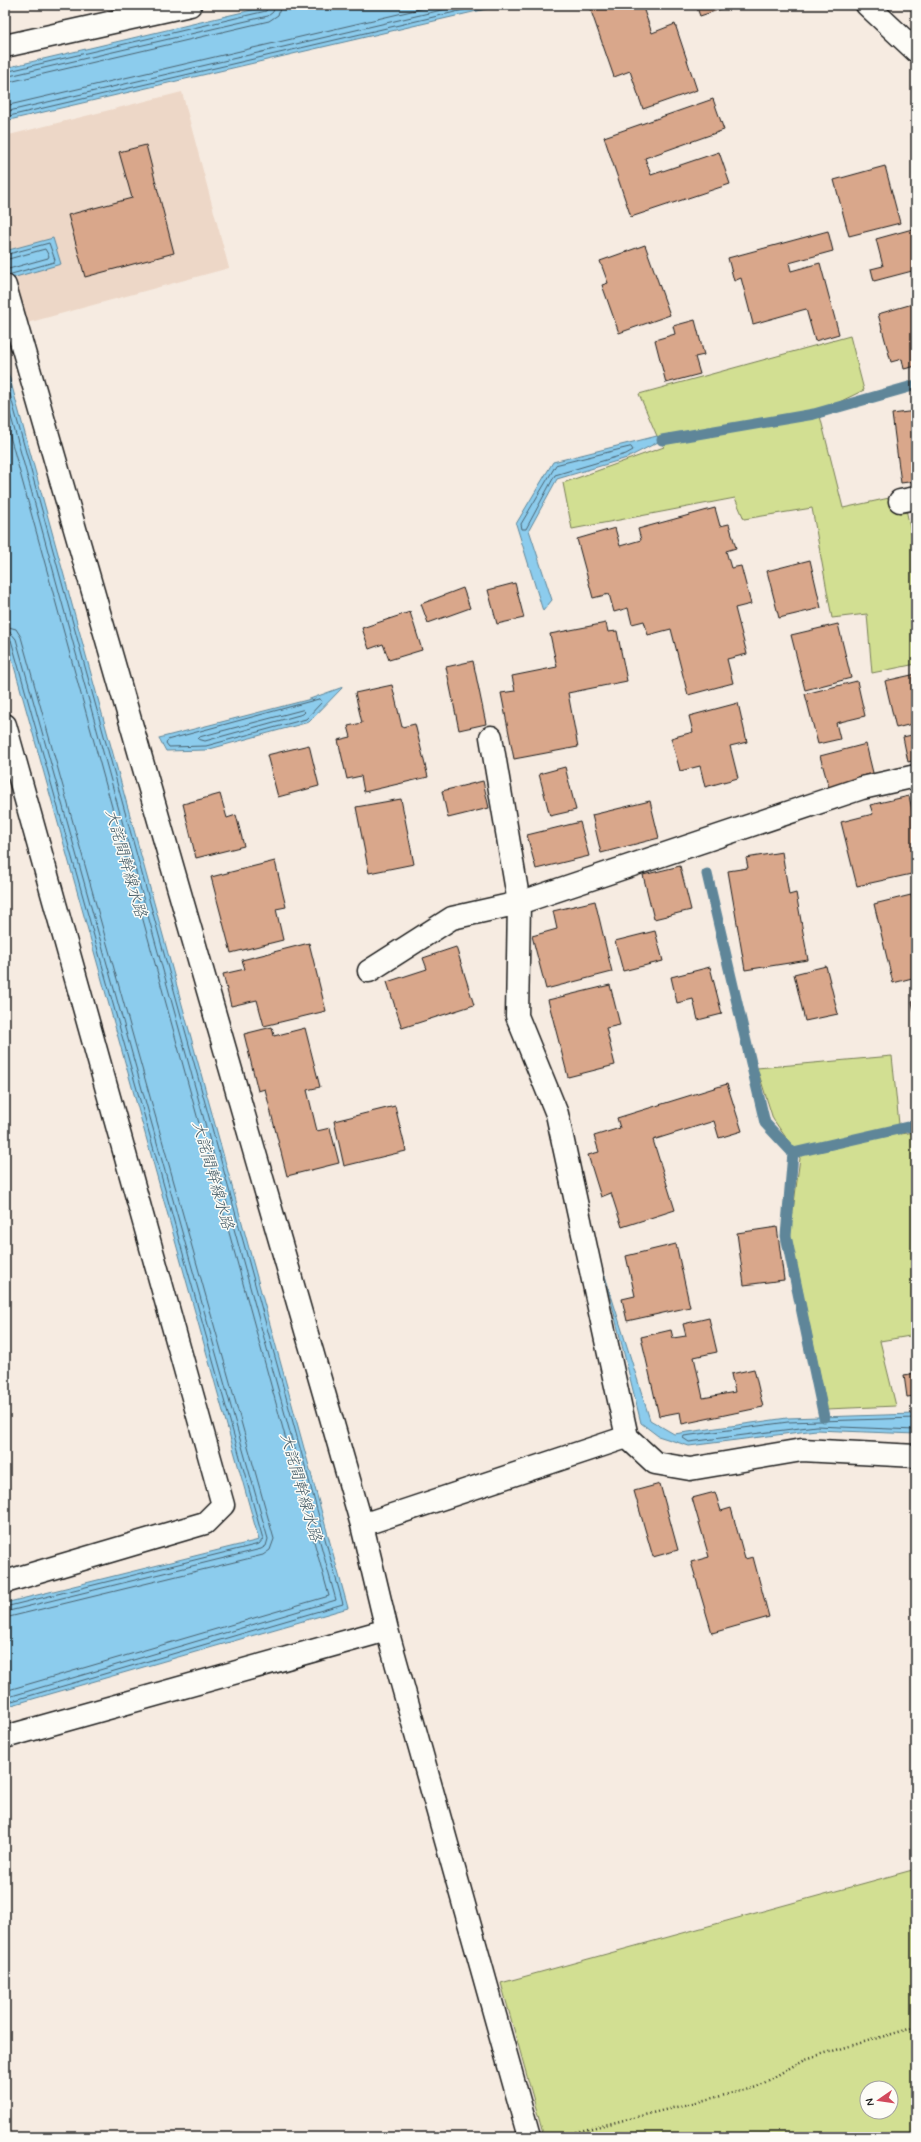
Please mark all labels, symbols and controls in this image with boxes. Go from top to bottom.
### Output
water label: 大詫間幹線水路 [100,807,151,921]
water label: 大詫間幹線水路 [187,1119,238,1233]
water label: 大詫間幹線水路 [275,1431,326,1545]
north arrow [859,2080,899,2120]
text: N [863,2097,878,2107]

